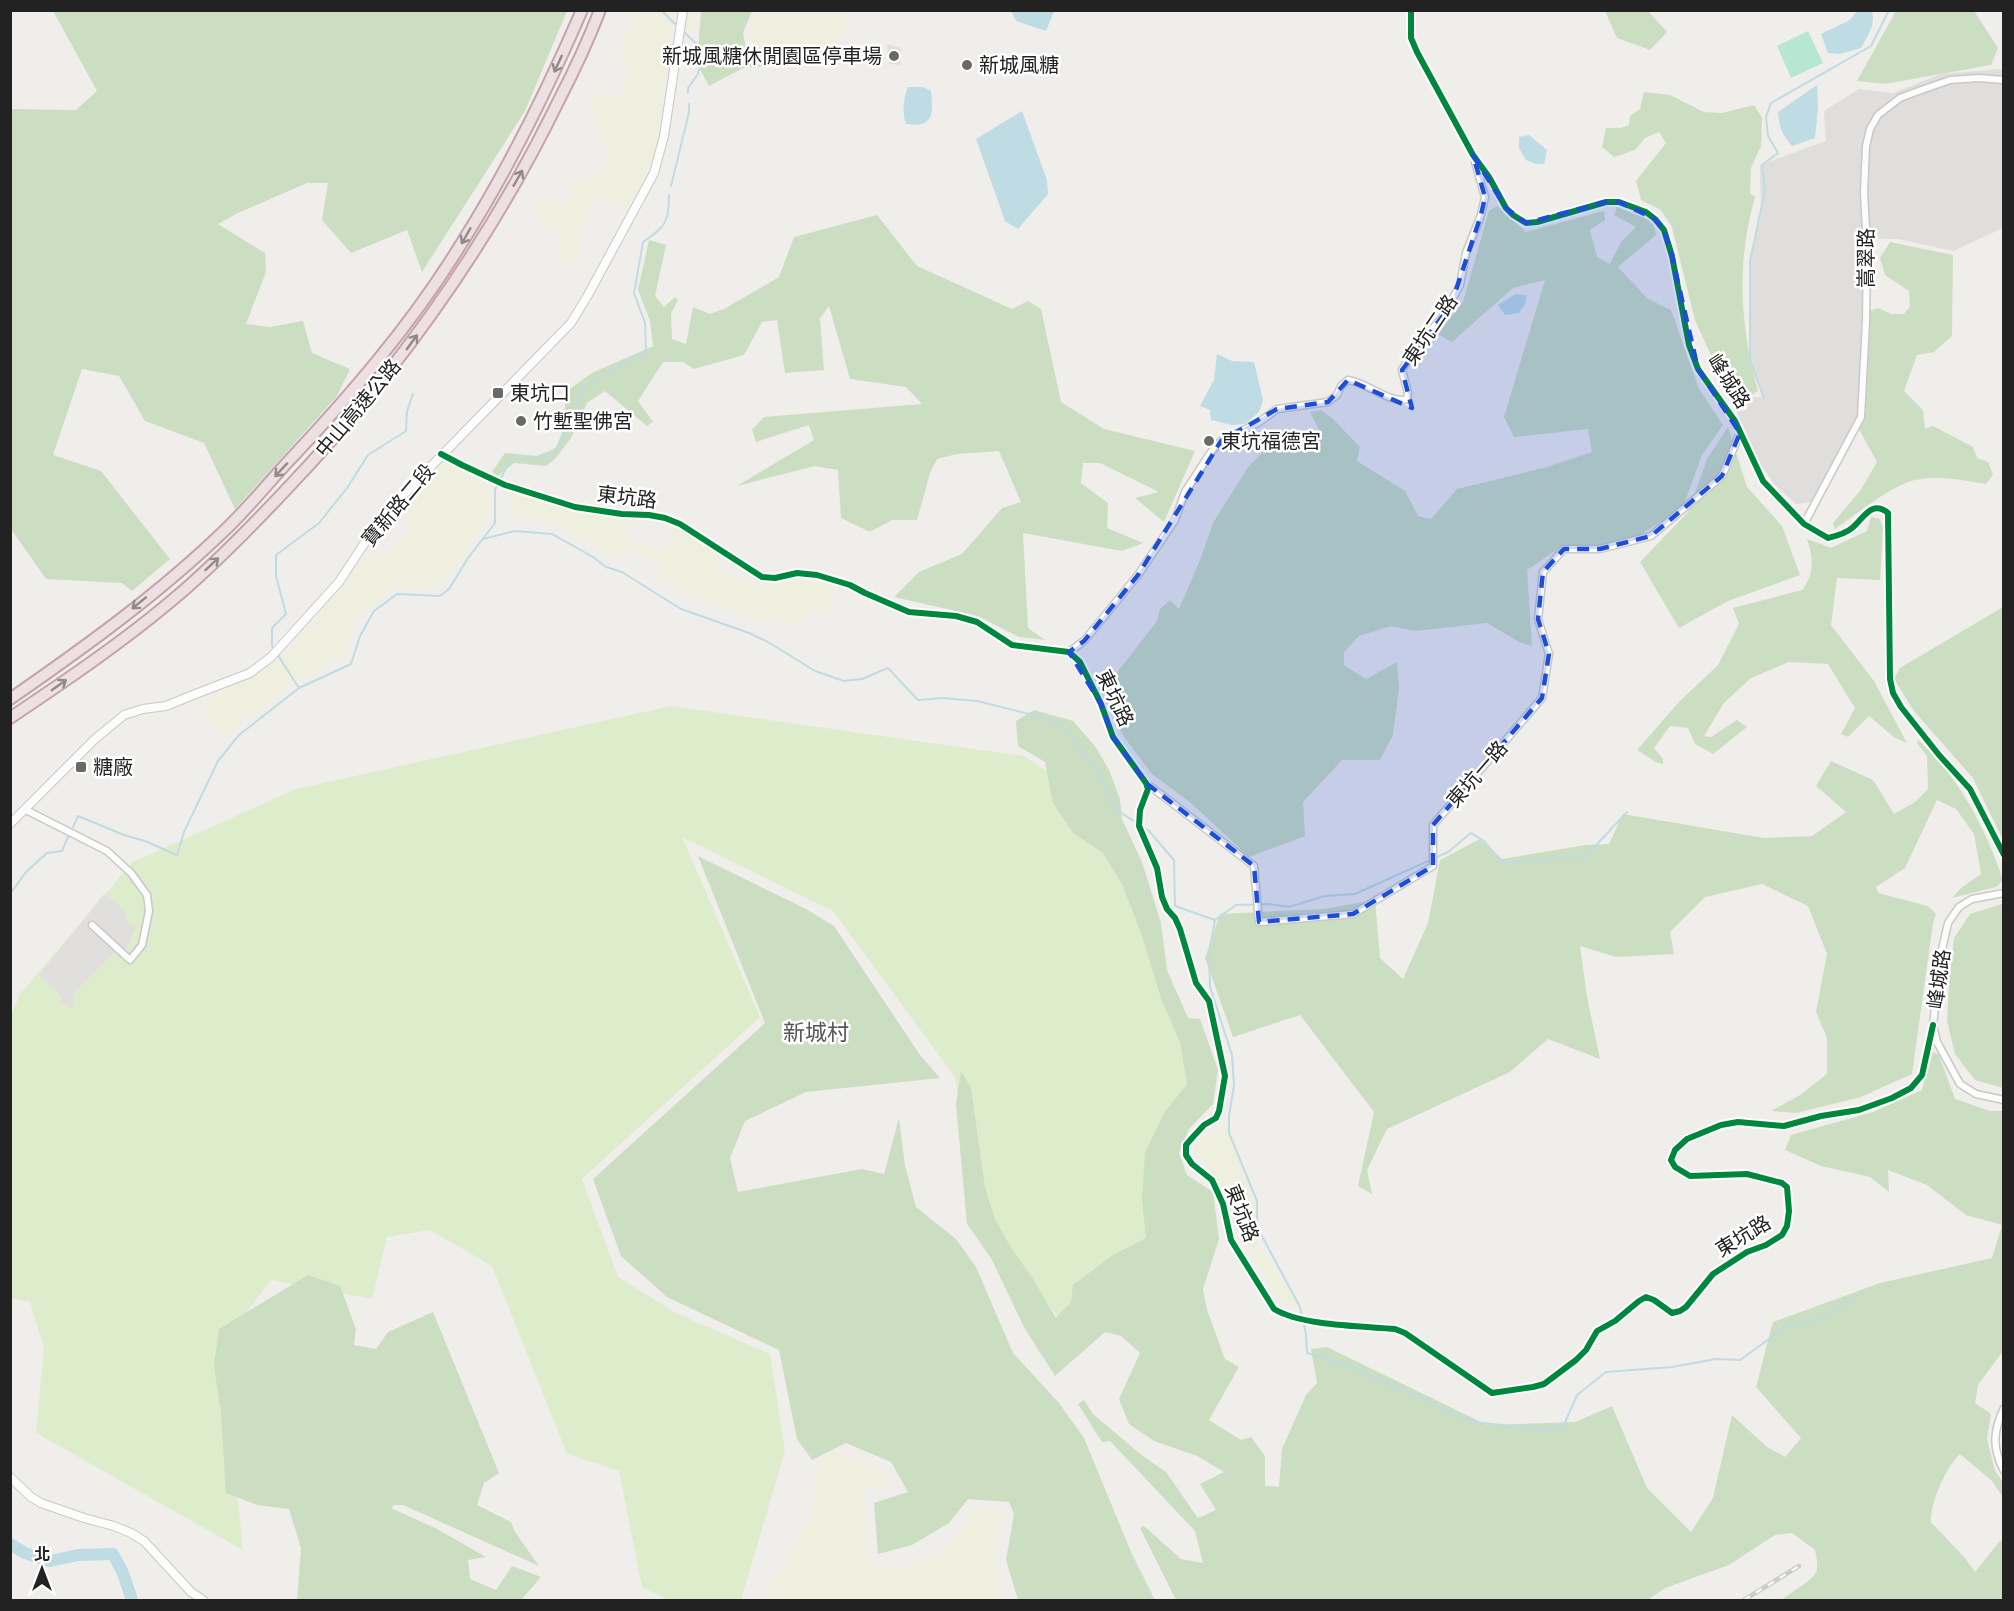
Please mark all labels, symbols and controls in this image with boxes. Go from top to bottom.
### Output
place label: 新城風糖休閒園區停車場 [662,43,882,71]
marker: 新城風糖休閒園區停車場 [887,49,901,63]
place label: 新城風糖 [979,52,1059,80]
one-way arrow [551,54,563,72]
marker: 新城風糖 [960,58,974,72]
one-way arrow [512,170,524,187]
one-way arrow [460,227,472,244]
street label: 嵩翠路 [1853,228,1881,288]
street label: 東坑二路 [1397,290,1465,372]
one-way arrow [406,334,418,350]
street label: 峰城路 [1700,349,1756,414]
street label: 中山高速公路 [309,354,408,464]
place label: 東坑口 [510,380,570,408]
marker: 東坑口 [491,386,505,400]
place label: 竹塹聖佛宮 [533,408,633,436]
marker: 竹塹聖佛宮 [514,414,528,428]
place label: 東坑福德宮 [1221,428,1321,456]
marker: 東坑福德宮 [1202,434,1216,448]
street label: 寶新路二段 [356,458,442,553]
one-way arrow [274,462,288,477]
street label: 東坑路 [595,480,658,516]
one-way arrow [204,557,219,572]
one-way arrow [132,596,148,609]
street label: 東坑路 [1089,665,1139,732]
one-way arrow [50,679,66,691]
street label: 東坑一路 [1441,735,1515,814]
place label: 糖廠 [93,754,133,782]
marker: 糖廠 [74,760,88,774]
street label: 峰城路 [1922,947,1958,1011]
district label: 新城村 [783,1017,849,1049]
street label: 東坑路 [1217,1180,1265,1246]
street label: 東坑路 [1711,1209,1776,1264]
north arrow [12,1539,72,1599]
text: 北 [34,1544,50,1566]

